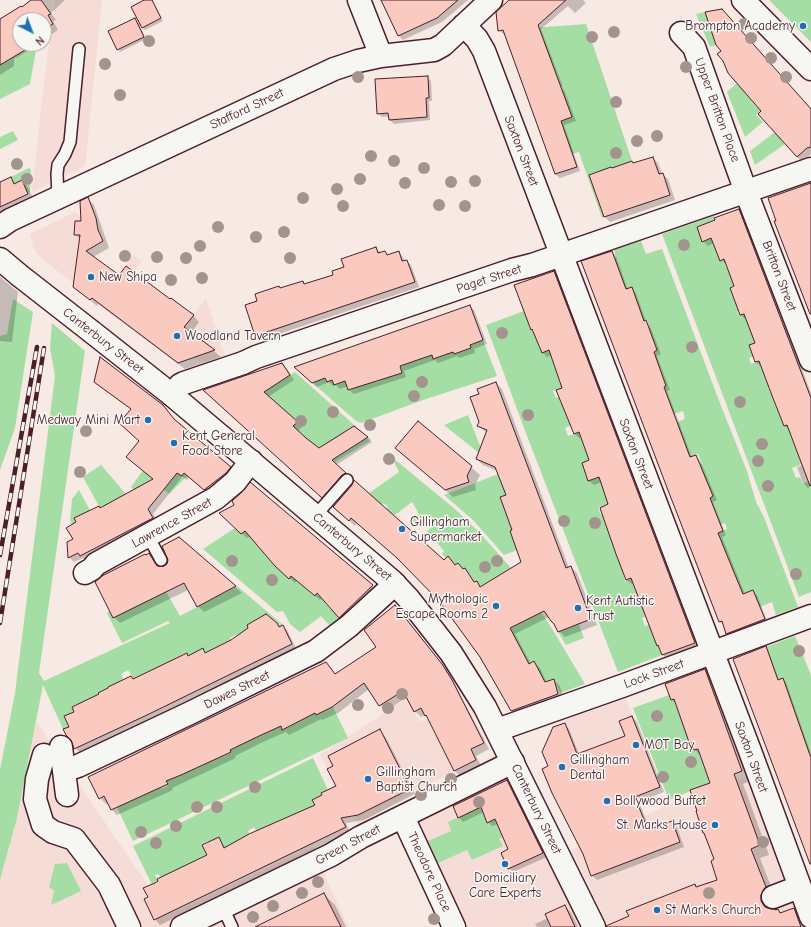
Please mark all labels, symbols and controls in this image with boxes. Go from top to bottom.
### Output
north arrow [12,12,52,52]
place label: Brompton Academy [685,18,795,34]
marker: Brompton Academy [798,21,808,31]
text: N [33,33,47,48]
street label: Upper Britton Place [691,56,743,164]
street label: Stafford Street [208,85,286,133]
street label: Saxton Street [500,114,542,188]
street label: Britton Street [758,239,800,313]
street label: Paget Street [455,261,523,297]
place label: New Shipa [99,269,157,285]
marker: New Shipa [86,272,96,282]
street label: Canterbury Street [59,305,147,377]
place label: Woodland Tavern [185,328,281,344]
marker: Woodland Tavern [172,331,182,341]
place label: Medway Mini Mart [36,412,140,428]
marker: Medway Mini Mart [143,415,153,425]
street label: Saxton Street [615,417,657,491]
place label: Kent General Food Store [182,428,255,459]
marker: Kent General Food Store [169,438,179,448]
street label: Lawrence Street [129,495,215,551]
street label: Canterbury Street [309,509,395,585]
place label: Gillingham Supermarket [410,514,481,545]
marker: Gillingham Supermarket [397,524,407,534]
place label: Mythologic Escape Rooms 2 [395,591,488,622]
place label: Kent Autistic Trust [586,593,654,624]
marker: Mythologic Escape Rooms 2 [491,601,501,611]
marker: Kent Autistic Trust [573,603,583,613]
street label: Lock Street [622,656,686,692]
street label: Dawes Street [202,667,272,713]
street label: Saxton Street [731,719,771,795]
place label: MOT Bay [644,737,694,753]
marker: MOT Bay [631,740,641,750]
place label: Gillingham Dental [570,752,629,783]
street label: Canterbury Street [507,761,565,857]
marker: Gillingham Dental [557,762,567,772]
place label: Gillingham Baptist Church [376,764,457,795]
marker: Gillingham Baptist Church [363,774,373,784]
place label: Bollywood Buffet [615,793,706,809]
marker: Bollywood Buffet [602,796,612,806]
place label: St. Marks House [616,817,707,833]
marker: St. Marks House [710,820,720,830]
street label: Green Street [313,821,383,869]
street label: Theodore Place [404,830,454,914]
marker: Domiciliary Care Experts [500,859,510,869]
place label: Domiciliary Care Experts [469,870,541,901]
place label: St Mark's Church [665,902,761,918]
marker: St Mark's Church [652,905,662,915]

